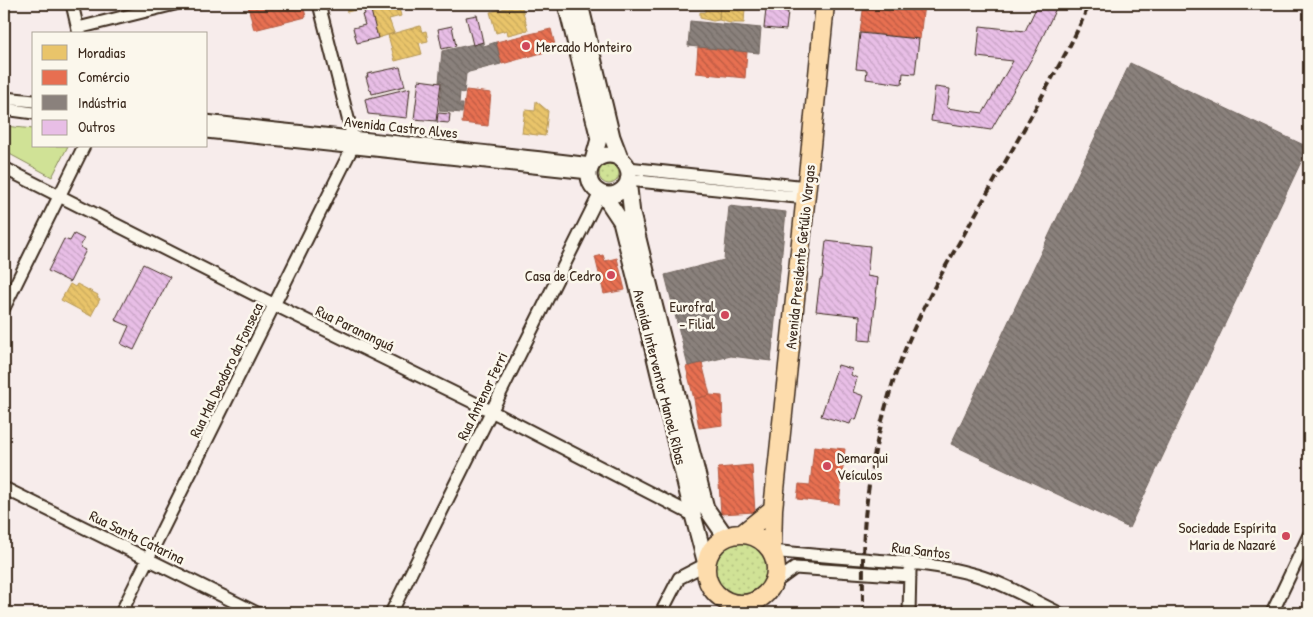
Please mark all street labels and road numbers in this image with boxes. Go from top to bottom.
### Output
street label: Avenida Castro Alves [343,111,459,143]
street label: Avenida Presidente Getúlio Vargas [780,163,820,350]
street label: Avenida Interventor Manoel Ribas [628,287,692,467]
street label: Rua Mal Deodoro da Fonseca [184,299,268,441]
street label: Rua Parananguá [312,300,398,356]
street label: Rua Antenor Ferri [452,348,512,444]
street label: Rua Santa Catarina [86,505,188,569]
street label: Rua Santos [891,536,952,564]

